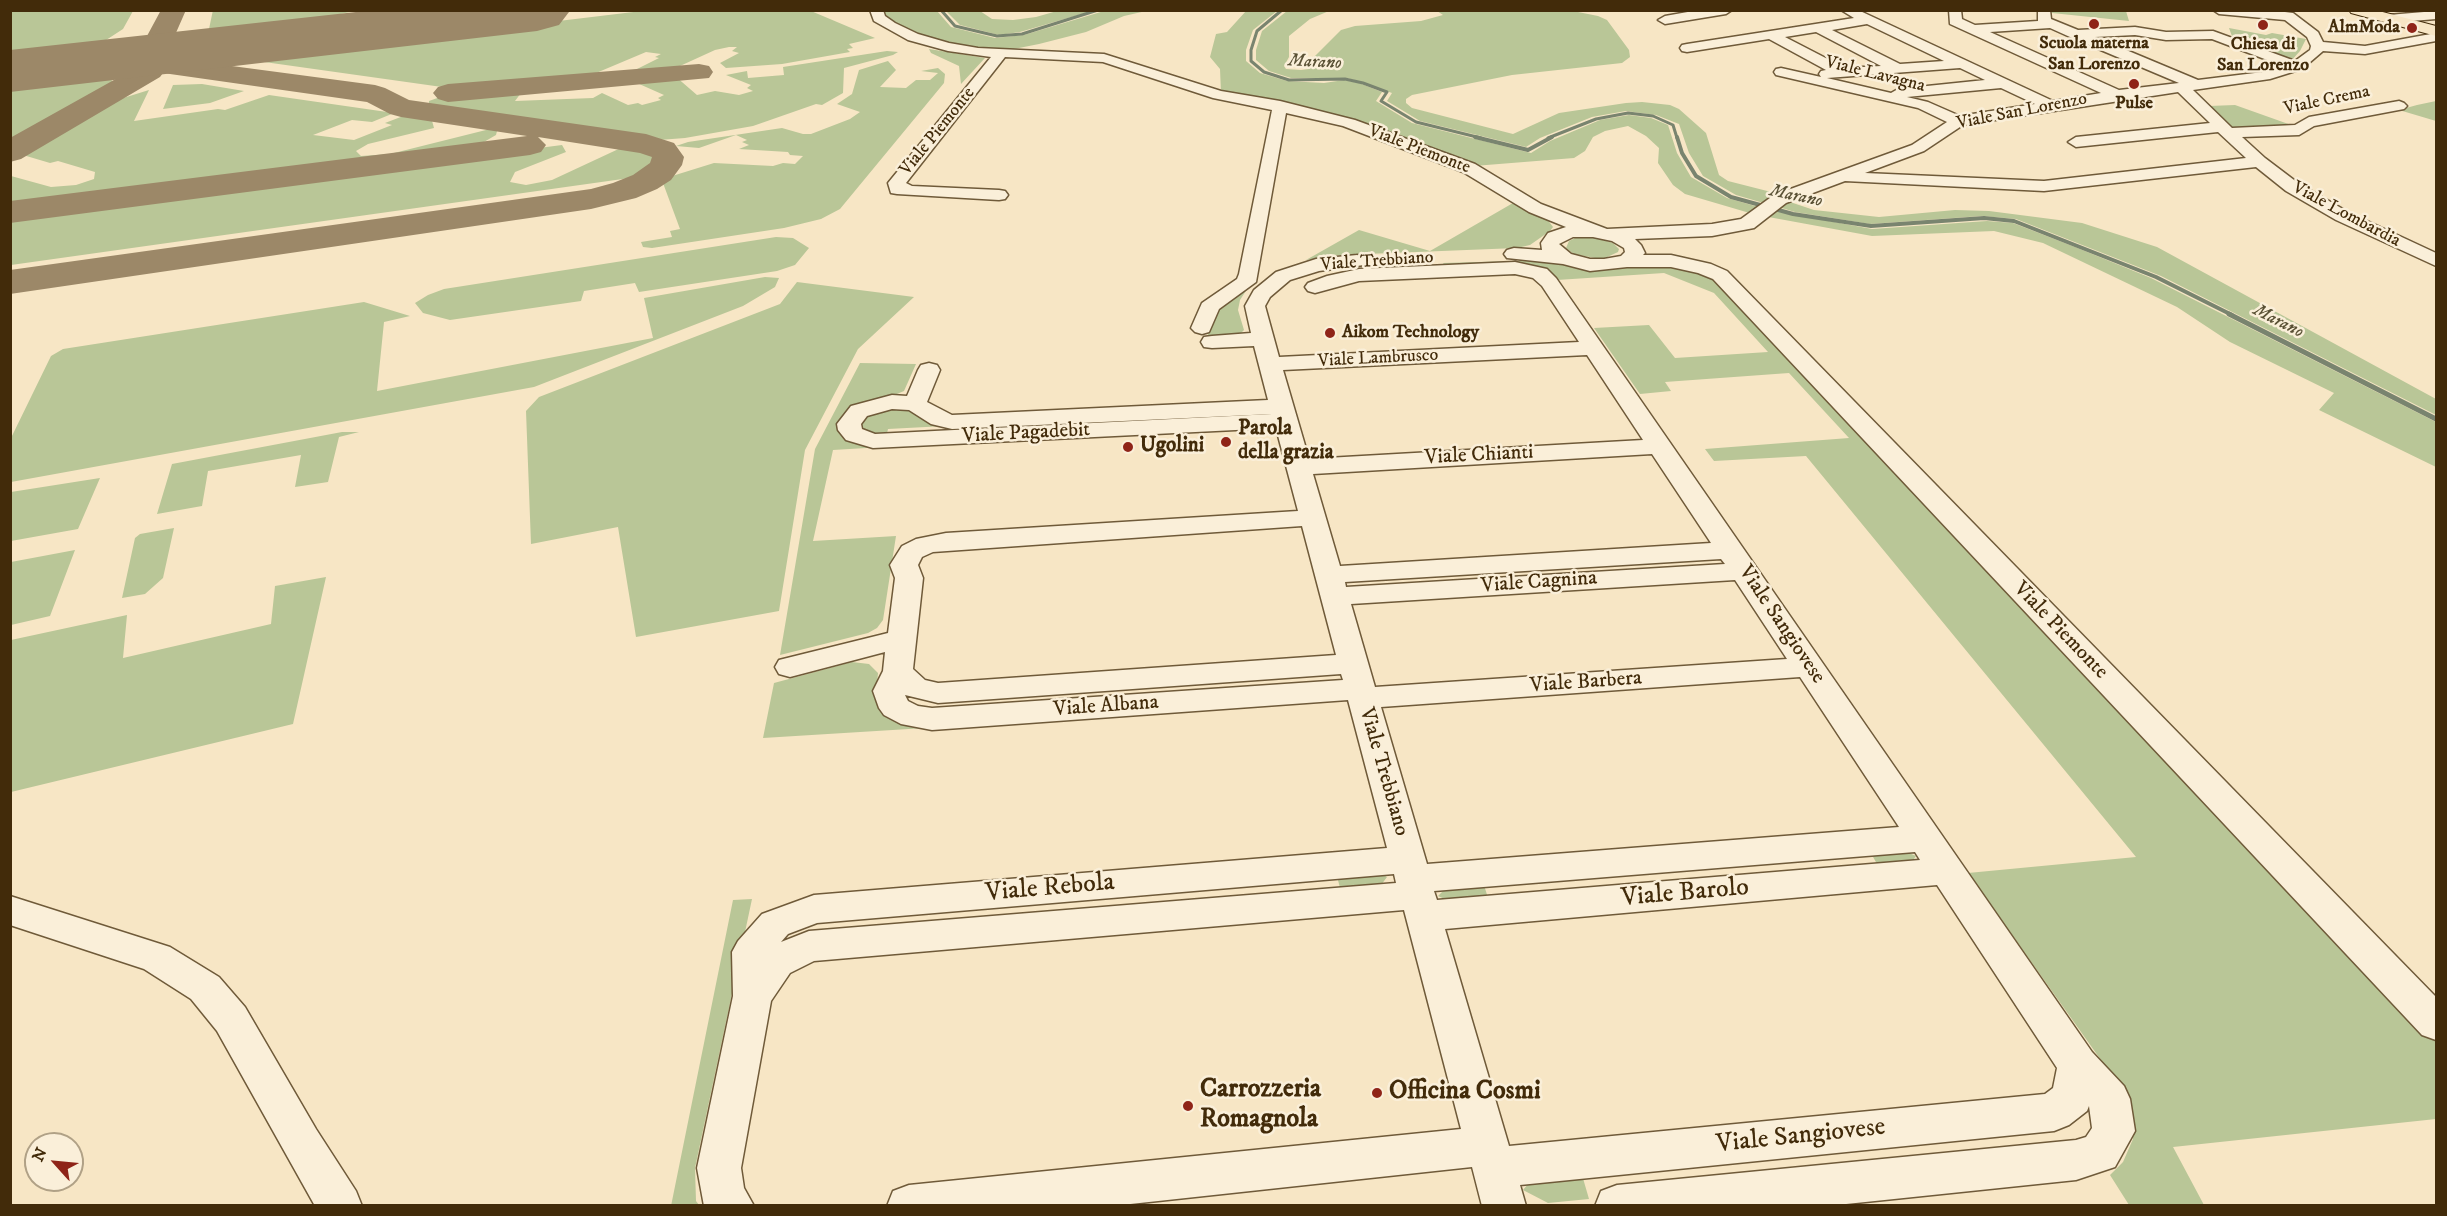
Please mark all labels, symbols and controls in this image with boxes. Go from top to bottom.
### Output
marker: Scuola materna San Lorenzo [2087,17,2101,31]
place label: AlmModa [2328,17,2400,39]
marker: Chiesa di San Lorenzo [2256,18,2270,32]
marker: AlmModa [2405,21,2419,35]
place label: Scuola materna San Lorenzo [2039,33,2149,76]
place label: Chiesa di San Lorenzo [2217,34,2309,76]
water label: Marano [1288,51,1342,75]
street label: Viale Lavagna [1823,52,1927,98]
marker: Pulse [2127,77,2141,91]
street label: Viale Crema [2282,81,2372,121]
street label: Viale Piemonte [896,83,980,181]
street label: Viale San Lorenzo [1955,89,2089,135]
place label: Pulse [2115,93,2153,115]
street label: Viale Piemonte [1365,121,1473,179]
street label: Viale Lombardia [2288,177,2404,253]
water label: Marano [1768,181,1824,213]
street label: Viale Trebbiano [1320,247,1434,277]
water label: Marano [2249,300,2307,344]
place label: Aikom Technology [1342,322,1479,344]
marker: Aikom Technology [1323,326,1337,340]
street label: Viale Lambrusco [1317,345,1439,373]
place label: Parola della grazia [1238,417,1334,467]
street label: Viale Pagadebit [961,418,1091,450]
place label: Ugolini [1140,434,1204,460]
marker: Parola della grazia [1219,435,1233,449]
marker: Ugolini [1121,440,1135,454]
street label: Viale Chianti [1424,441,1534,471]
street label: Viale Sangiovese [1732,561,1830,689]
street label: Viale Cagnina [1480,566,1598,600]
street label: Viale Piemonte [2007,577,2113,685]
street label: Viale Barbera [1529,667,1643,699]
street label: Viale Albana [1053,691,1159,723]
street label: Viale Trebbiano [1353,705,1413,839]
street label: Viale Rebola [984,868,1116,910]
street label: Viale Barolo [1620,873,1750,915]
place label: Carrozzeria Romagnola [1200,1075,1321,1136]
place label: Officina Cosmi [1389,1077,1541,1109]
marker: Officina Cosmi [1370,1086,1384,1100]
marker: Carrozzeria Romagnola [1181,1099,1195,1113]
street label: Viale Sangiovese [1715,1113,1887,1161]
north arrow [24,1132,84,1192]
text: N [28,1144,52,1165]

